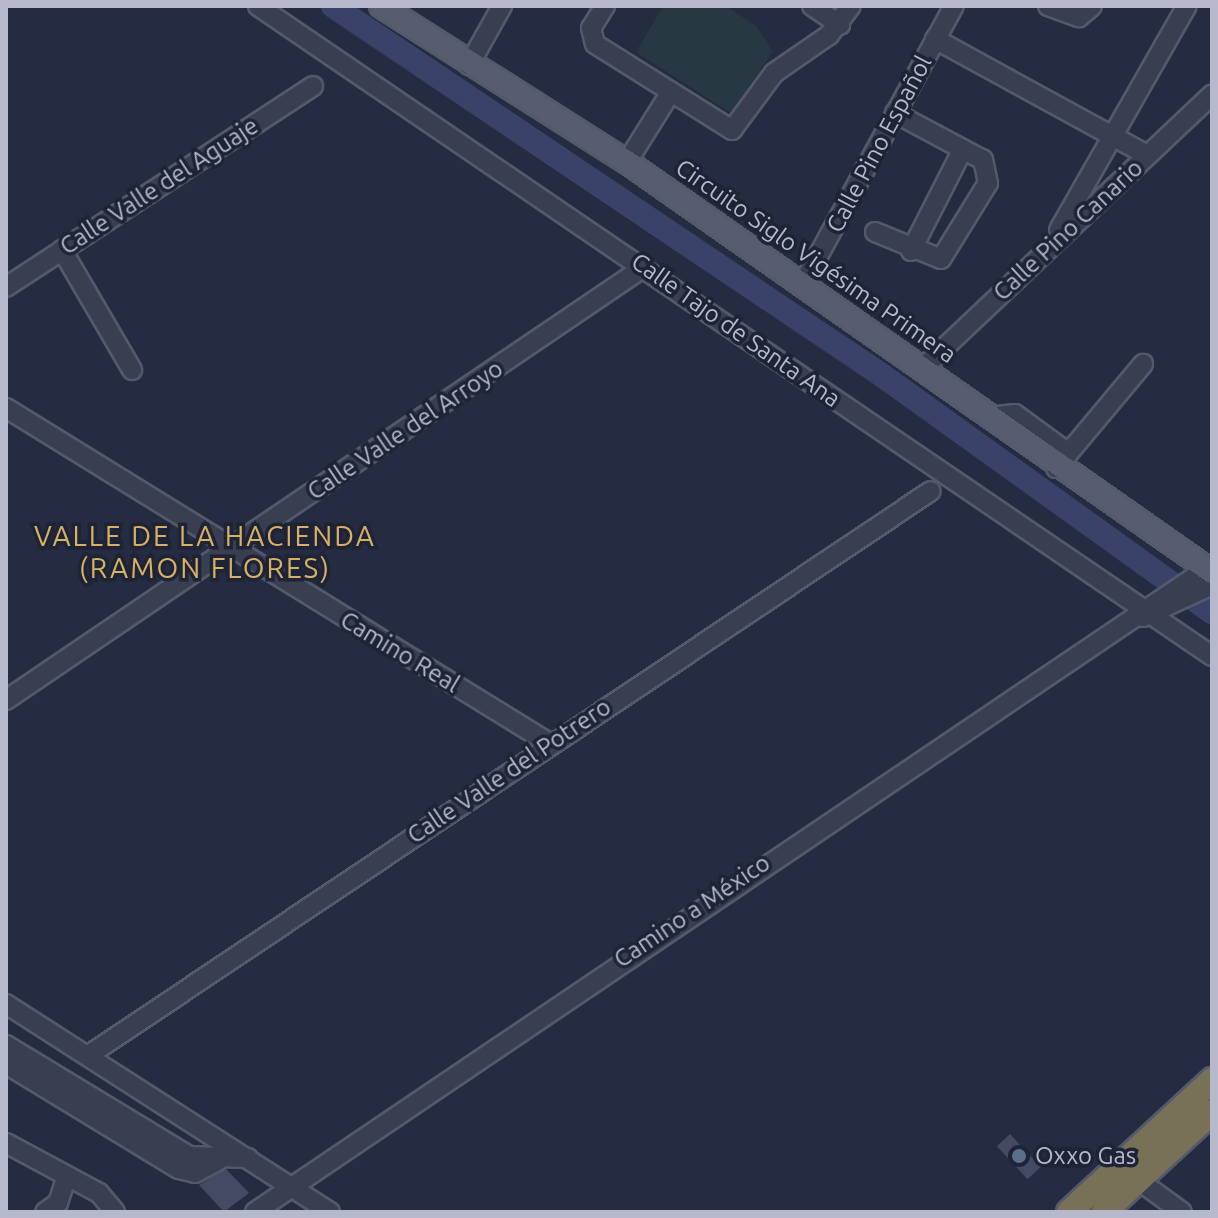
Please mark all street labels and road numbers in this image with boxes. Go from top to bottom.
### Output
street label: Calle Pino Español [820,51,938,237]
street label: Calle Valle del Aguaje [55,111,263,261]
street label: Circuito Siglo Vigésima Primera [670,153,962,369]
street label: Calle Pino Canario [987,153,1149,307]
street label: Calle Tajo de Santa Ana [626,247,846,413]
street label: Calle Valle del Arroyo [302,354,508,506]
street label: Camino Real [335,605,465,699]
street label: Calle Valle del Potrero [402,692,616,850]
street label: Camino a México [609,848,775,974]

